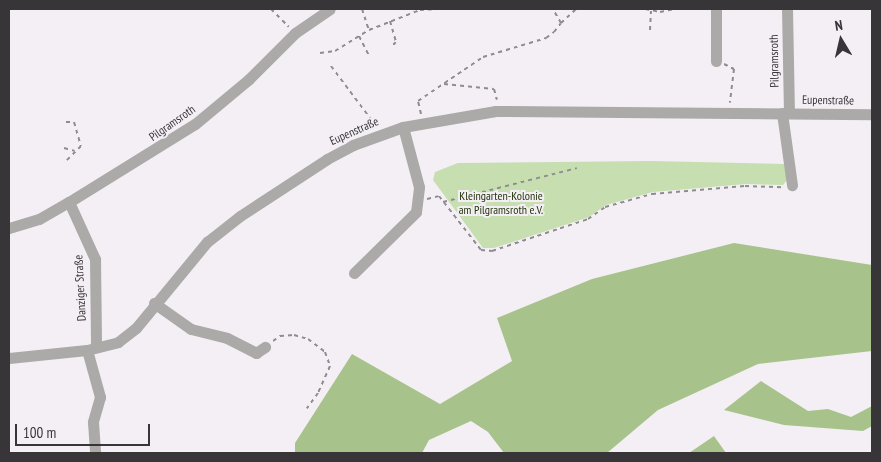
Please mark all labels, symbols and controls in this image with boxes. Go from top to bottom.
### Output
north arrow [816,15,866,65]
text: N [834,16,844,35]
street label: Pilgramsroth [766,34,782,88]
street label: Eupenstraße [802,92,854,108]
street label: Pilgramsroth [146,102,198,144]
street label: Eupenstraße [327,114,381,148]
park label: Kleingarten-Kolonie am Pilgramsroth e.V. [459,189,543,217]
street label: Danziger Straße [71,254,89,322]
scale bar [18,414,152,446]
text: 100 m [23,423,56,442]

